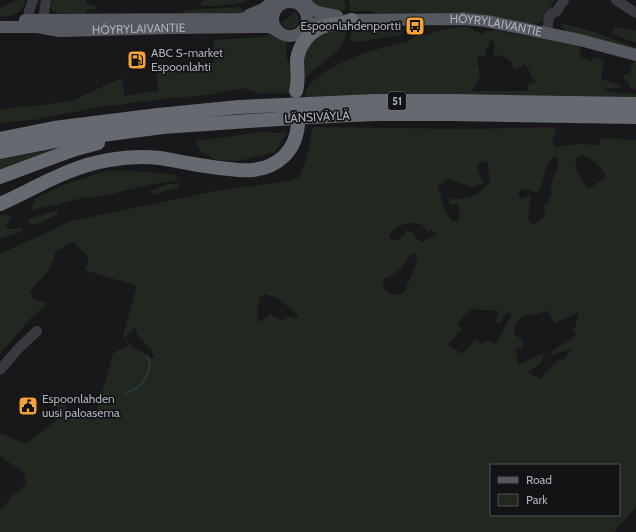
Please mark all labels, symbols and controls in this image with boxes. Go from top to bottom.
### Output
street label: HÖYRYLAIVANTIE [450,11,544,39]
bus stop icon: Espoonlahdenportti [404,15,426,37]
place label: Espoonlahdenportti [301,18,401,33]
street label: HÖYRYLAIVANTIE [92,20,186,37]
place label: ABC S-market Espoonlahti [151,45,223,74]
fuel station icon: ABC S-market Espoonlahti [126,49,148,71]
road number: 51 [388,92,406,110]
street label: LÄNSIVÄYLÄ [284,107,351,126]
place label: Espoonlahden uusi paloasema [42,391,120,420]
public building icon: Espoonlahden uusi paloasema [17,395,39,417]
legend [490,464,620,516]
text: Road [526,472,552,487]
text: Park [526,492,548,507]

